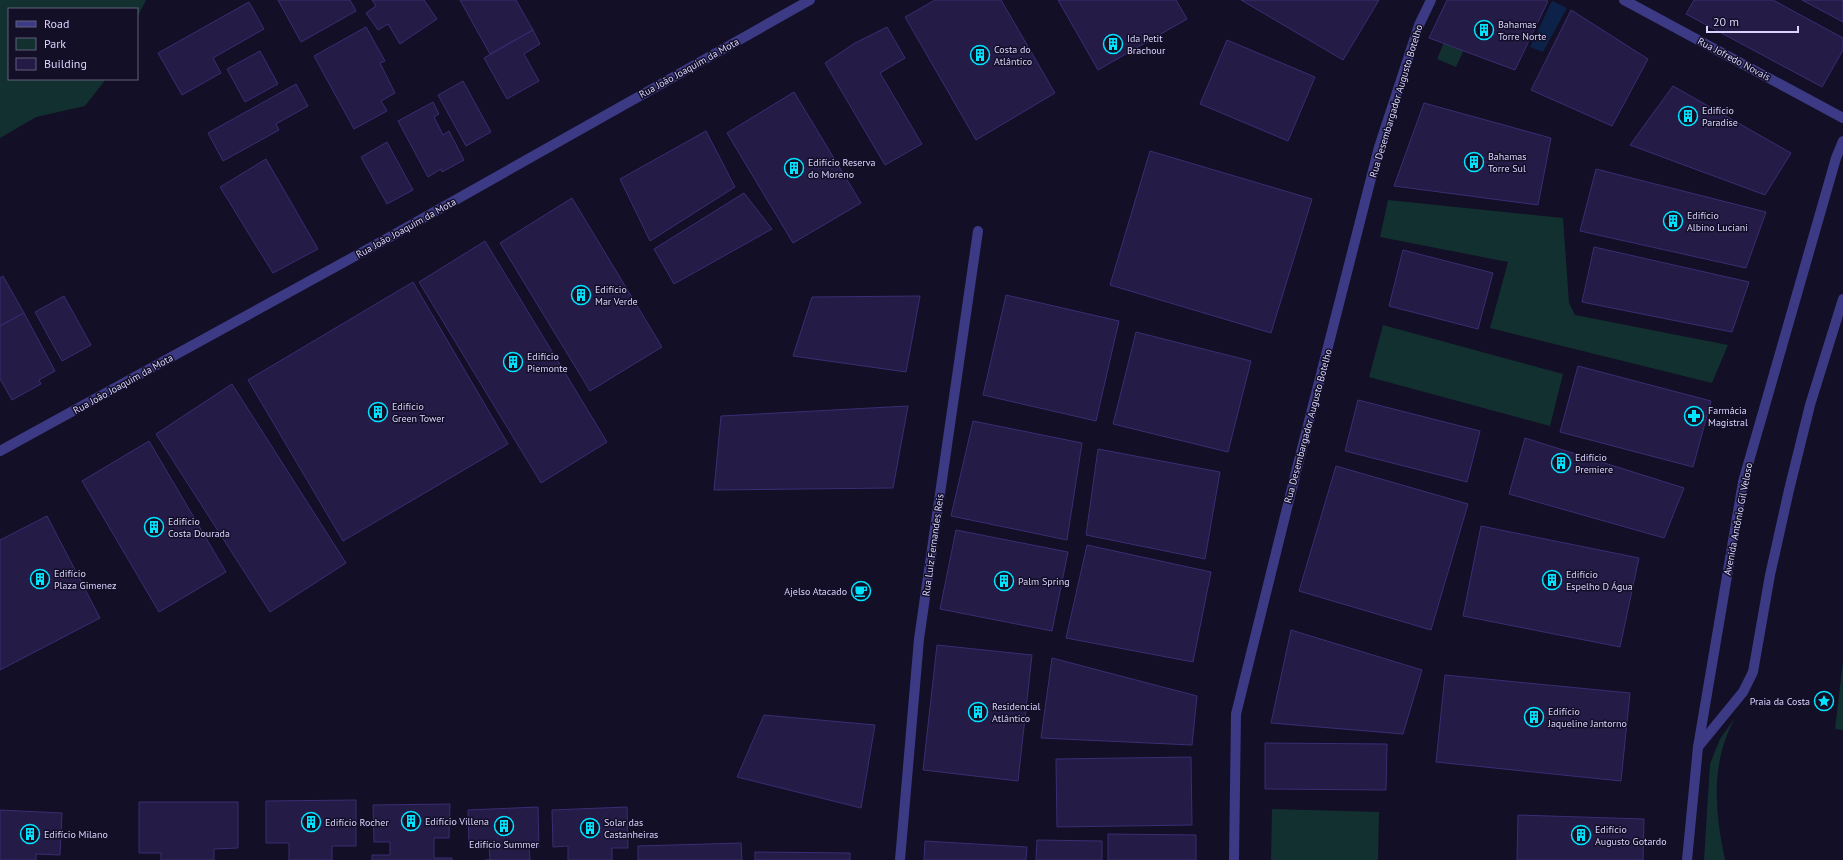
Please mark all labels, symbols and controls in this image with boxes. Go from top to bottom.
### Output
legend [8,8,138,80]
scale bar [1707,8,1798,34]
text: 20 m [1713,14,1739,29]
text: Road [44,16,69,31]
place label: Bahamas Torre Norte [1498,18,1546,43]
building icon: Bahamas Torre Norte [1473,19,1495,41]
street label: Rua Desembargador Augusto Botelho [1366,23,1426,179]
place label: Ida Petit Brachour [1127,32,1166,57]
building icon: Ida Petit Brachour [1102,33,1124,55]
street label: Rua Jofredo Novais [1695,34,1773,84]
street label: Rua João Joaquim da Mota [637,35,741,101]
text: Park [44,36,66,51]
place label: Costa do Atlântico [994,43,1032,68]
building icon: Costa do Atlântico [969,44,991,66]
text: Building [44,56,87,71]
place label: Edifício Paradise [1702,104,1738,129]
building icon: Edifício Paradise [1677,105,1699,127]
place label: Bahamas Torre Sul [1488,150,1527,175]
building icon: Bahamas Torre Sul [1463,151,1485,173]
place label: Edifício Reserva do Moreno [808,156,876,181]
building icon: Edifício Reserva do Moreno [783,157,805,179]
street label: Rua João Joaquim da Mota [354,195,458,261]
place label: Edifício Albino Luciani [1687,209,1748,234]
building icon: Edifício Albino Luciani [1662,210,1684,232]
place label: Edifício Mar Verde [595,283,638,308]
building icon: Edifício Mar Verde [570,284,592,306]
street label: Rua Desembargador Augusto Botelho [1281,347,1335,505]
place label: Edifício Piemonte [527,350,568,375]
street label: Rua João Joaquim da Mota [71,351,175,417]
building icon: Edifício Piemonte [502,351,524,373]
place label: Edifício Green Tower [392,400,445,425]
building icon: Edifício Green Tower [367,401,389,423]
place label: Farmácia Magistral [1708,404,1748,429]
pharmacy icon: Farmácia Magistral [1683,405,1705,427]
place label: Edifício Premiere [1575,451,1613,476]
building icon: Edifício Premiere [1550,452,1572,474]
street label: Avenida Antônio Gil Veloso [1721,462,1755,576]
street label: Rua Luiz Fernandes Reis [919,493,947,597]
place label: Edifício Costa Dourada [168,515,230,540]
building icon: Edifício Costa Dourada [143,516,165,538]
place label: Edifício Plaza Gimenez [54,567,116,592]
building icon: Edifício Plaza Gimenez [29,568,51,590]
place label: Edifício Espelho D Água [1566,568,1633,593]
building icon: Edifício Espelho D Água [1541,569,1563,591]
building icon: Palm Spring [993,570,1015,592]
place label: Palm Spring [1018,575,1070,588]
cafe icon: Ajelso Atacado [850,580,872,602]
place label: Ajelso Atacado [784,585,847,598]
place icon: Praia da Costa [1813,690,1835,712]
place label: Praia da Costa [1750,695,1810,708]
place label: Residencial Atlântico [992,700,1041,725]
building icon: Residencial Atlântico [967,701,989,723]
place label: Edifício Jaqueline Jantorno [1547,705,1627,730]
building icon: Edifício Jaqueline Jantorno [1523,706,1545,728]
building icon: Edifício Villena [400,810,422,832]
building icon: Edifício Rocher [300,811,322,833]
place label: Edifício Villena [425,815,489,828]
building icon: Edifício Summer [493,815,515,837]
place label: Edifício Rocher [325,816,389,829]
place label: Solar das Castanheiras [604,816,658,841]
building icon: Solar das Castanheiras [579,817,601,839]
building icon: Edifício Milano [19,823,41,845]
place label: Edifício Augusto Gotardo [1595,823,1667,848]
building icon: Edifício Augusto Gotardo [1570,824,1592,846]
place label: Edifício Milano [44,828,108,841]
place label: Edifício Summer [469,838,540,851]

